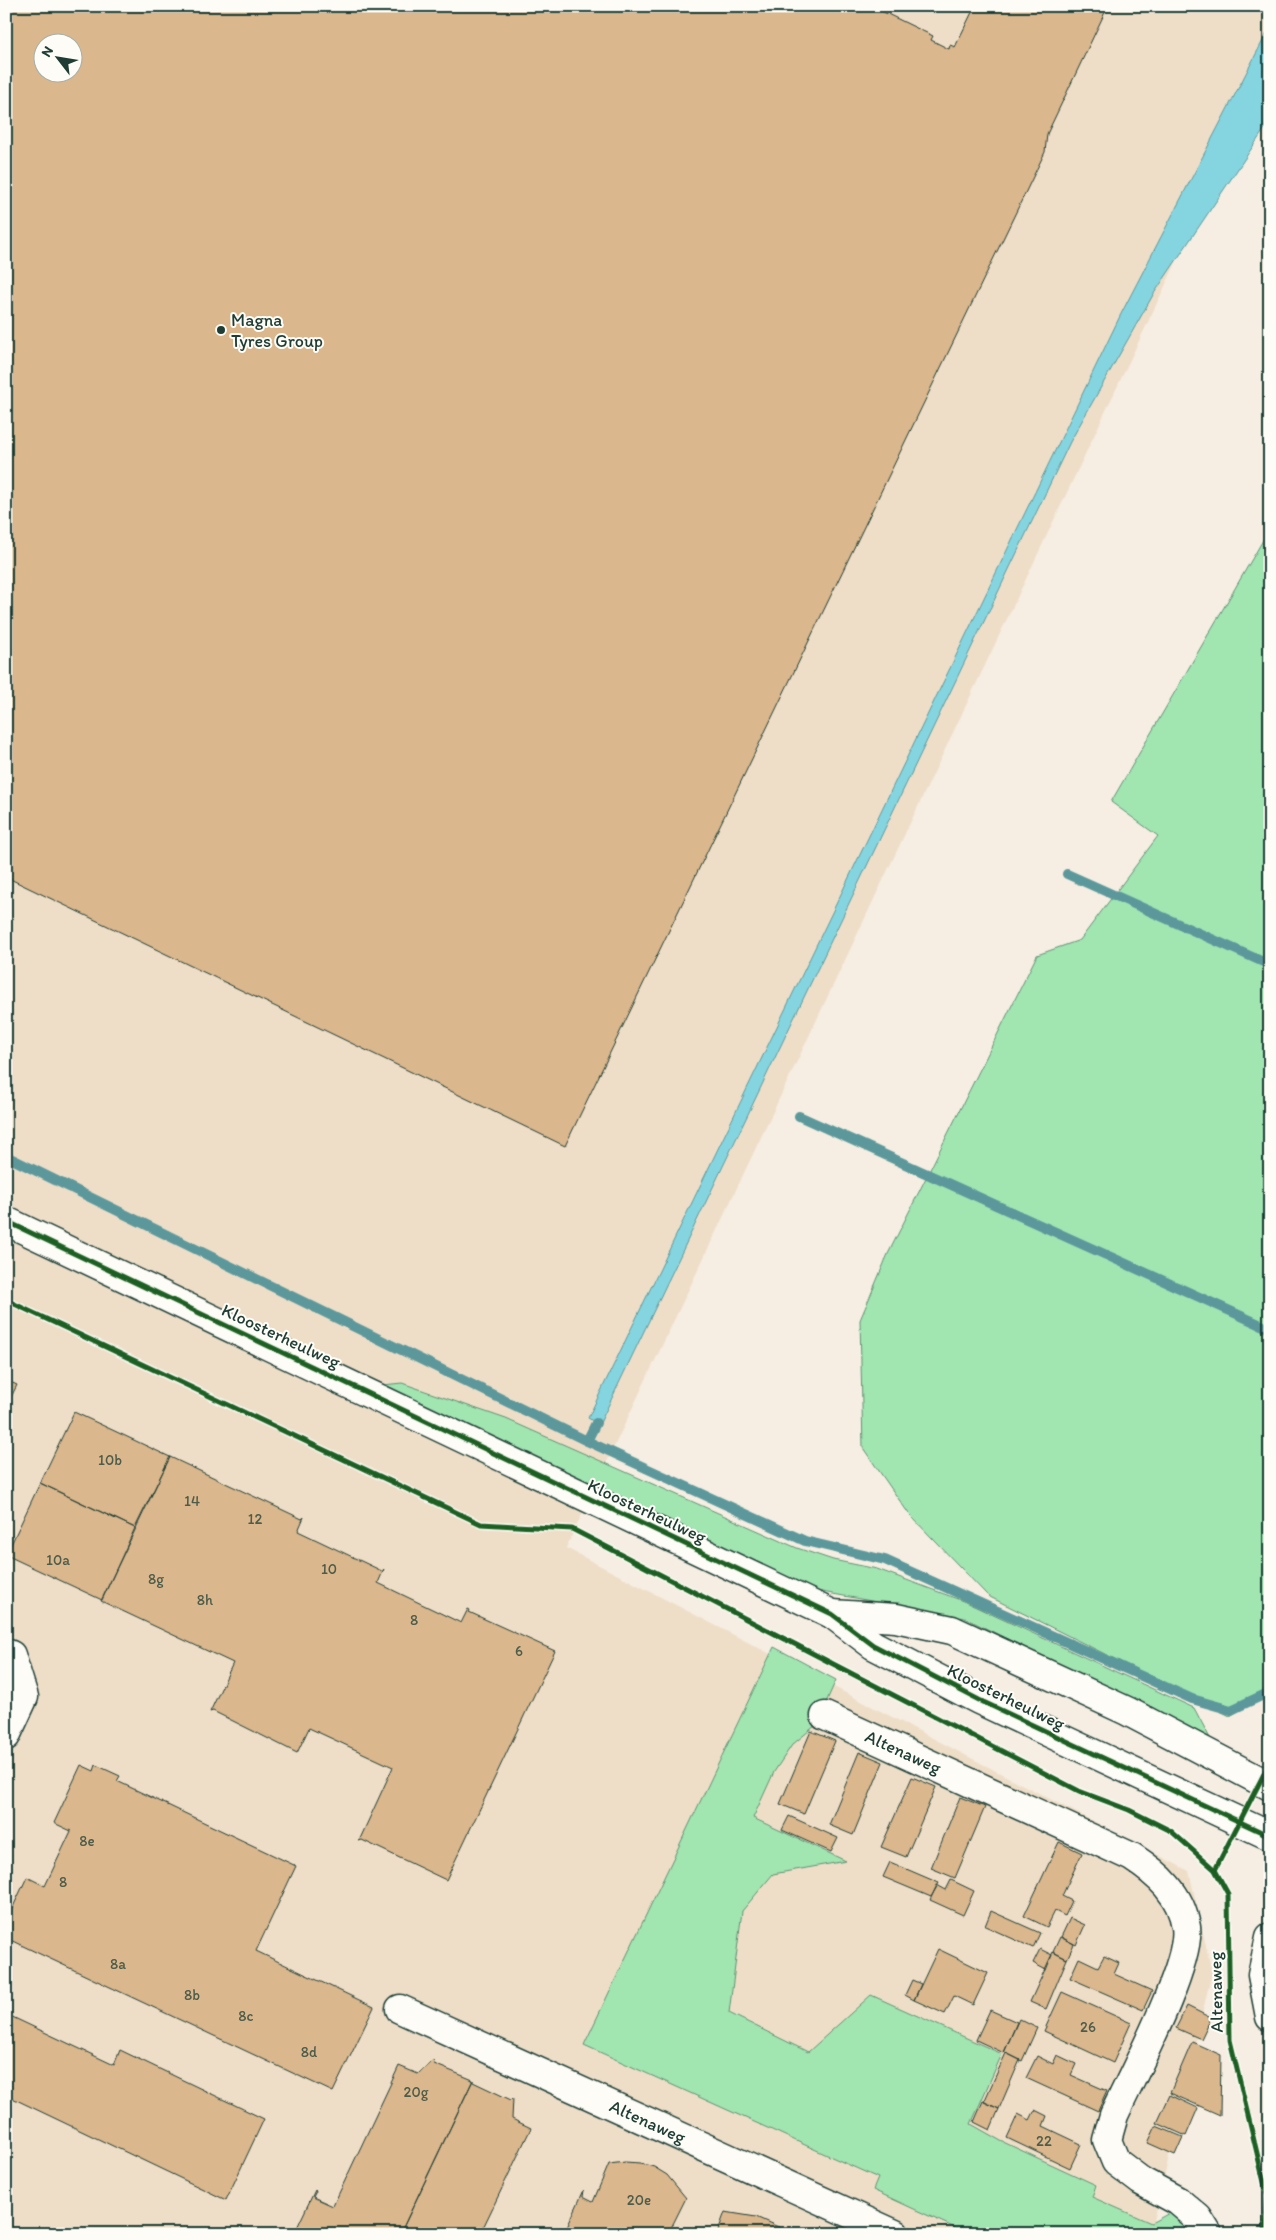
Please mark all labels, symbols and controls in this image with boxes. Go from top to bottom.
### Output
north arrow [32,32,82,82]
text: N [38,43,57,60]
place label: Magna Tyres Group [231,309,323,352]
marker: Magna Tyres Group [215,324,227,336]
street label: Kloosterheulweg [218,1299,345,1373]
house number: 10b [98,1451,122,1469]
street label: Kloosterheulweg [584,1474,711,1548]
house number: 14 [184,1492,200,1510]
house number: 12 [248,1510,263,1528]
house number: 10a [46,1551,70,1569]
house number: 10 [321,1560,337,1578]
house number: 8g [148,1570,164,1588]
house number: 8h [197,1591,213,1609]
house number: 8 [410,1611,418,1629]
house number: 6 [515,1642,523,1660]
street label: Kloosterheulweg [944,1659,1069,1735]
street label: Altenaweg [862,1725,945,1779]
house number: 8e [79,1832,95,1850]
house number: 8 [59,1873,67,1891]
street label: Altenaweg [1204,1950,1228,2033]
house number: 8a [110,1955,126,1973]
house number: 8b [184,1986,200,2004]
house number: 8c [238,2007,254,2025]
house number: 26 [1080,2018,1096,2036]
house number: 8d [301,2043,318,2061]
house number: 20g [404,2083,429,2101]
street label: Altenaweg [606,2095,690,2149]
house number: 22 [1036,2132,1052,2150]
house number: 20e [627,2191,651,2209]

